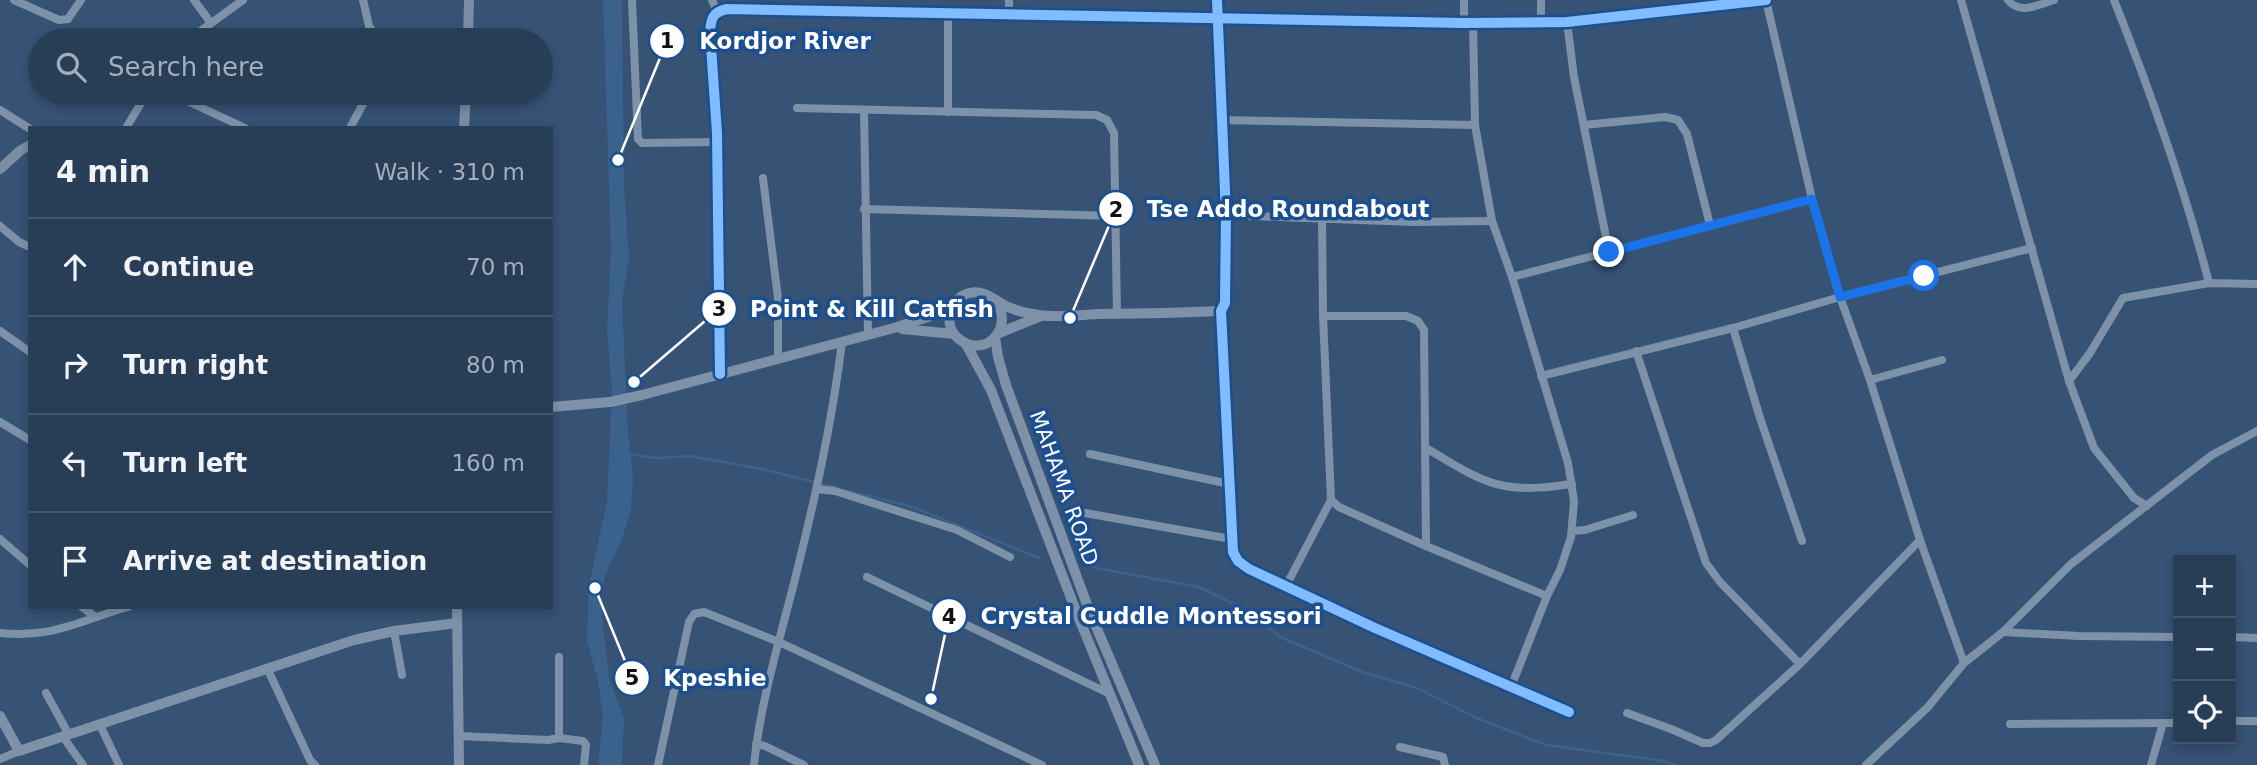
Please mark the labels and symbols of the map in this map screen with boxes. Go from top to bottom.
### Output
callout: Kordjor River [650,19,885,63]
text: Kordjor River [699,28,871,54]
text: 1 [660,29,674,53]
callout: Tse Addo Roundabout [1098,187,1443,231]
text: Tse Addo Roundabout [1147,196,1429,222]
text: 2 [1109,198,1123,222]
route end [1593,236,1624,267]
route start [1908,260,1939,291]
callout: Point & Kill Catfish [701,287,1008,331]
text: Point & Kill Catfish [750,296,994,322]
text: 3 [712,297,726,321]
street label: MAHAMA ROAD [1025,407,1103,569]
callout: Crystal Cuddle Montessori [932,594,1336,638]
text: Crystal Cuddle Montessori [980,603,1322,629]
text: 4 [942,605,956,629]
callout: Kpeshie [614,656,781,700]
text: Kpeshie [663,665,767,691]
text: 5 [625,666,639,690]

